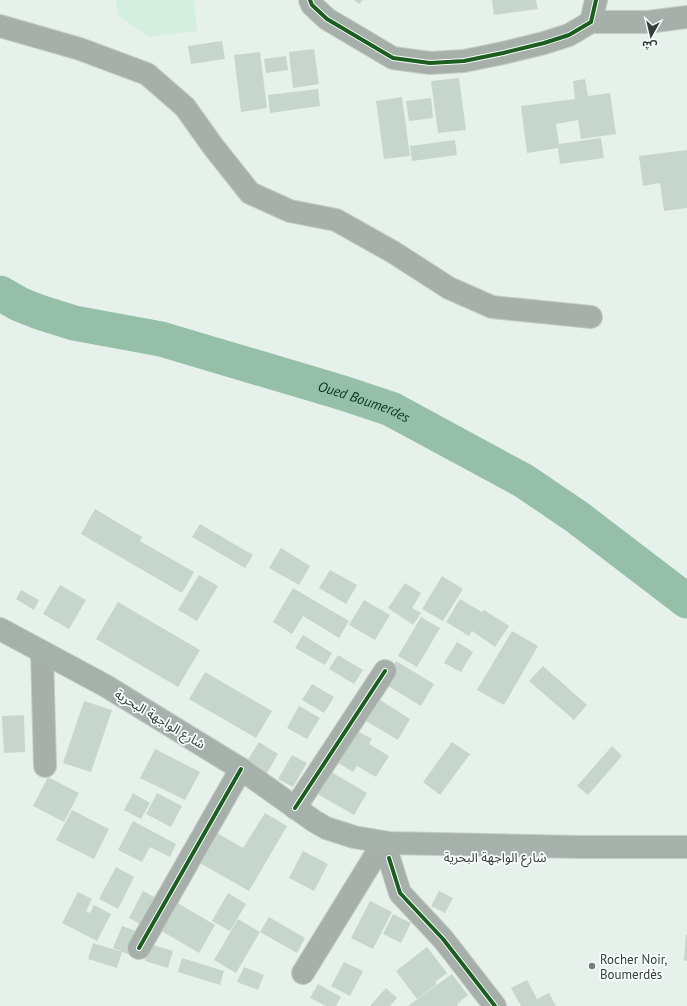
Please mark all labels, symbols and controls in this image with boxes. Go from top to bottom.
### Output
north arrow [631,16,671,56]
text: ش [641,38,658,54]
water label: Oued Boumerdes [316,377,413,427]
street label: شارع الواجهة البحرية [111,685,208,754]
street label: شارع الواجهة البحرية [444,849,546,868]
place label: Rocher Noir, Boumerdès [600,951,667,983]
marker: Rocher Noir, Boumerdès [587,961,597,971]

